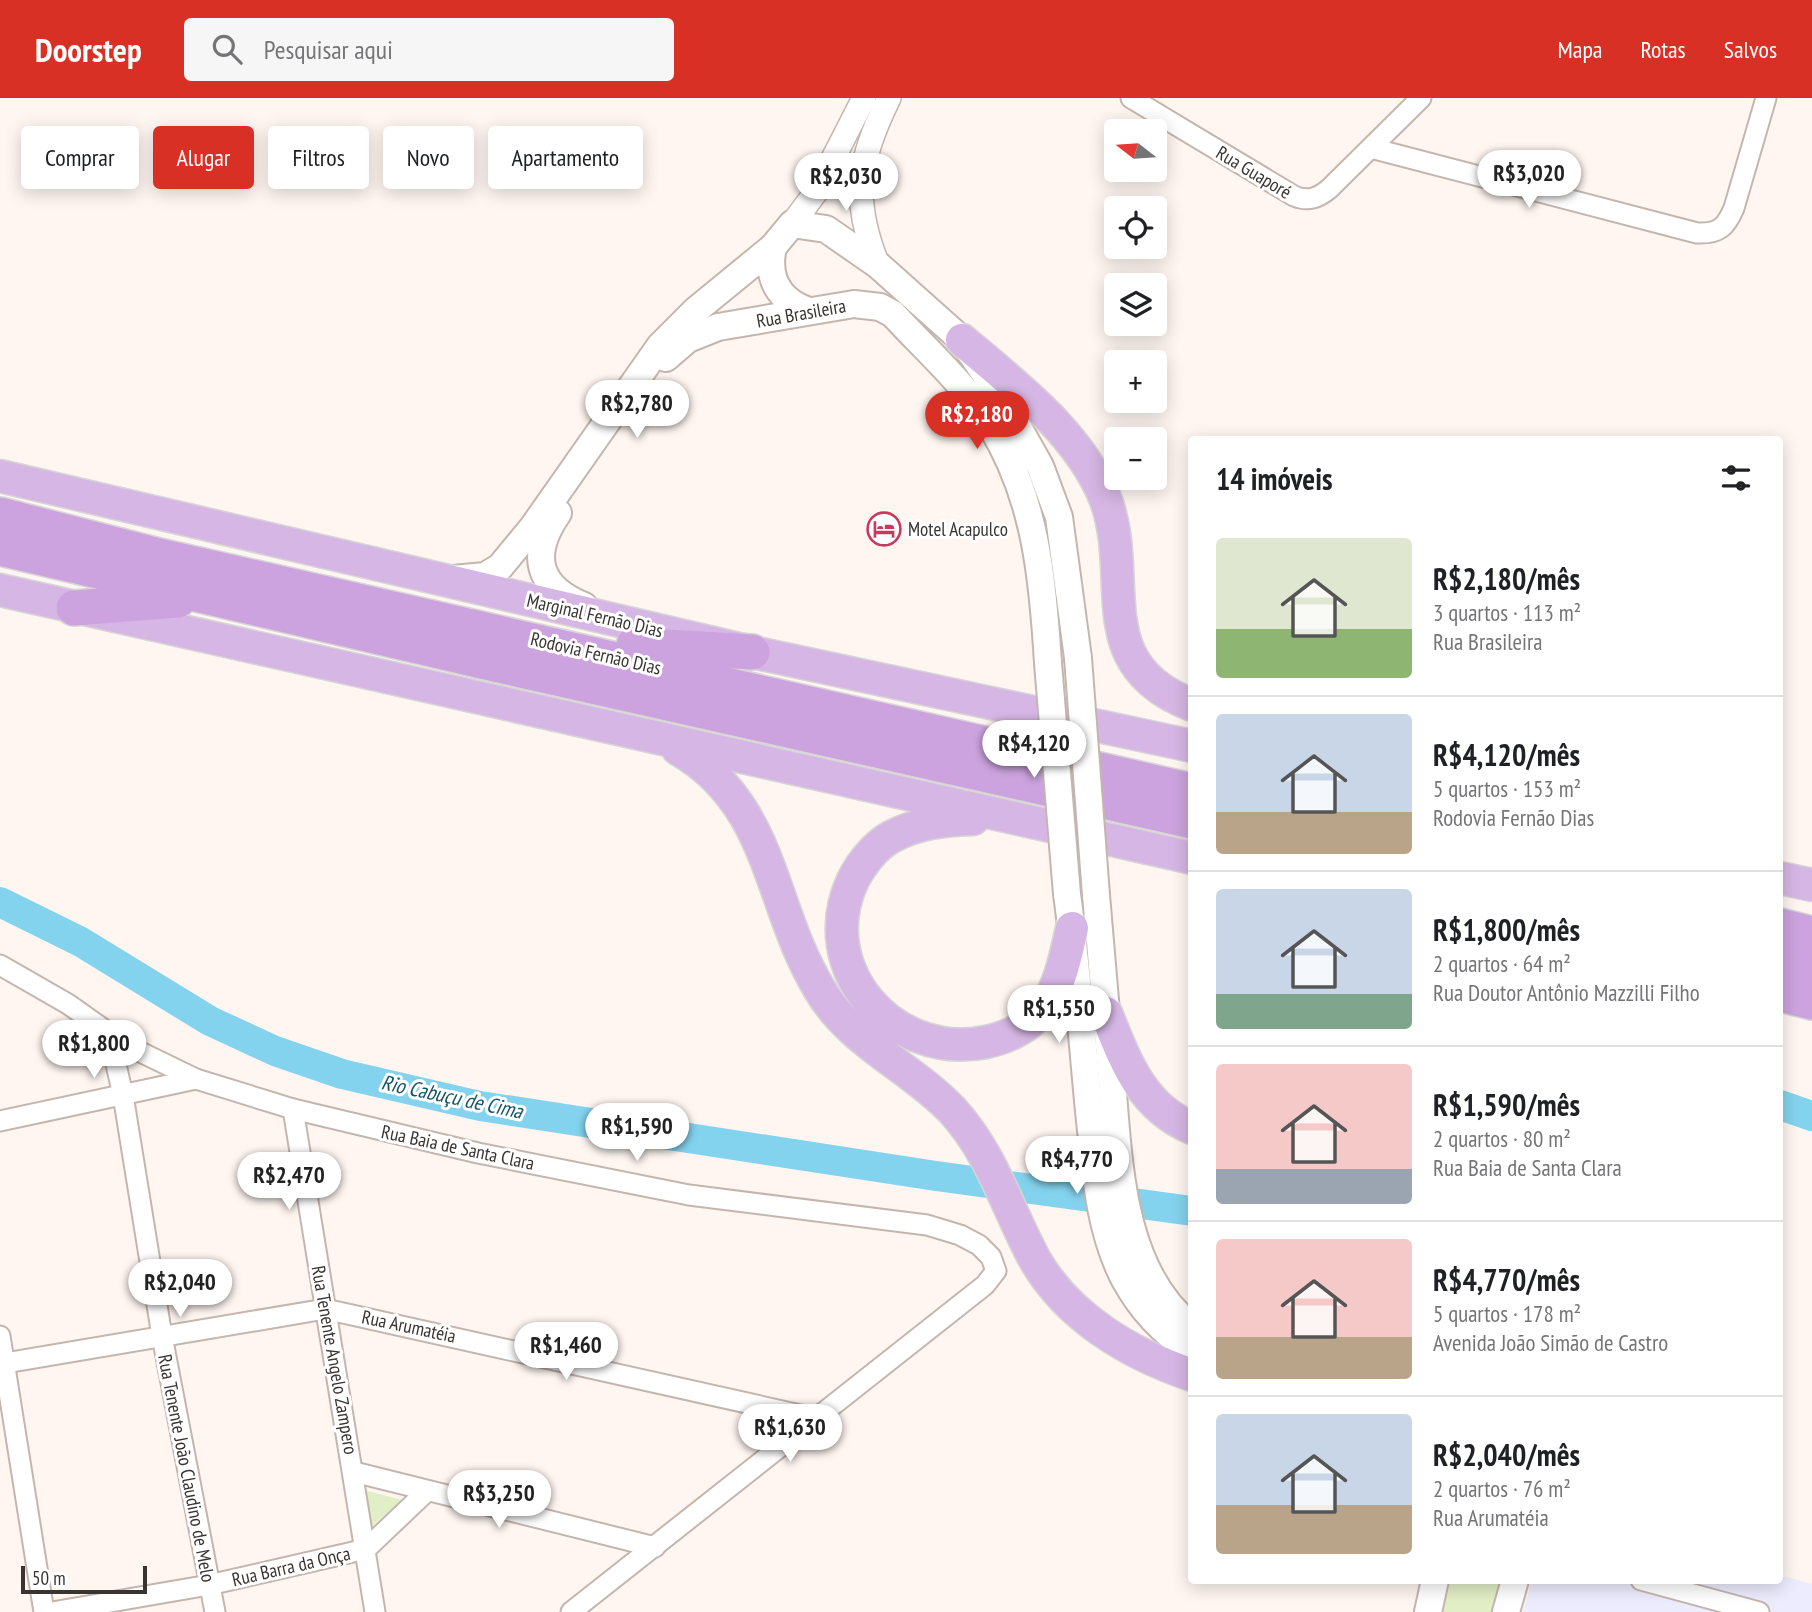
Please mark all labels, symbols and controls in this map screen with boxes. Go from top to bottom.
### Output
search box [184,18,674,81]
text: Doorstep [35,28,142,71]
icon: search [208,30,246,68]
text: Pesquisar aqui [264,33,393,66]
text: Mapa [1558,34,1602,65]
text: Rotas [1640,34,1686,65]
text: Salvos [1724,34,1777,65]
north arrow [1104,119,1167,182]
map controls [1104,119,1167,490]
chip: Comprar [21,126,139,189]
chip: Alugar [153,126,254,189]
chip: Filtros [268,126,369,189]
chip: Novo [383,126,474,189]
chip: Apartamento [488,126,643,189]
street label: Rua Guaporé [1212,140,1296,204]
pin: R$3,020 [1464,150,1594,210]
pin: R$2,030 [781,153,911,213]
text: R$3,020 [1493,158,1565,187]
text: R$2,030 [810,161,882,190]
button: locate [1104,196,1167,259]
button: layers [1104,273,1167,336]
street label: Rua Brasileira [754,293,848,333]
button: + [1104,350,1167,413]
pin: R$2,780 [572,380,702,440]
text: R$2,780 [601,388,673,417]
pin: R$2,180 [912,392,1042,451]
text: R$2,180 [941,399,1013,428]
button: − [1104,427,1167,490]
text: 14 imóveis [1216,459,1332,498]
icon: filters [1717,459,1755,497]
hotel icon: Motel Acapulco [865,510,903,548]
place label: Motel Acapulco [908,517,1008,541]
text: R$2,180/mês [1433,559,1580,598]
icon: home [1272,566,1356,650]
street label: Marginal Fernão Dias [525,588,665,642]
text: 3 quartos · 113 m² [1433,598,1581,627]
street label: Rodovia Fernão Dias [528,626,664,680]
text: Rua Brasileira [1433,627,1543,656]
pin: R$4,120 [969,720,1099,780]
text: R$4,120 [998,728,1070,757]
text: R$4,120/mês [1433,735,1580,774]
icon: home [1272,742,1356,826]
text: 5 quartos · 153 m² [1433,774,1581,803]
text: Rodovia Fernão Dias [1433,803,1594,832]
text: R$1,800/mês [1433,910,1580,949]
icon: home [1272,917,1356,1001]
text: 2 quartos · 64 m² [1433,949,1571,978]
text: Rua Doutor Antônio Mazzilli Filho [1433,978,1700,1007]
pin: R$1,550 [994,986,1124,1045]
text: R$1,550 [1023,993,1095,1022]
pin: R$1,800 [29,1020,159,1080]
text: R$1,800 [58,1028,130,1057]
water label: Rio Cabuçu de Cima [379,1068,527,1125]
text: R$1,590/mês [1433,1085,1580,1124]
icon: home [1272,1092,1356,1176]
pin: R$1,590 [572,1104,702,1163]
text: R$1,590 [601,1111,673,1140]
street label: Rua Baia de Santa Clara [379,1119,537,1175]
text: 2 quartos · 80 m² [1433,1124,1571,1153]
pin: R$4,770 [1012,1136,1142,1196]
text: R$4,770 [1041,1144,1113,1173]
pin: R$2,470 [224,1152,354,1212]
text: Rua Baia de Santa Clara [1433,1153,1622,1182]
text: R$2,470 [253,1160,325,1189]
pin: R$2,040 [115,1260,245,1319]
text: R$4,770/mês [1433,1260,1580,1299]
street label: Rua Tenente Angelo Zampero [307,1264,363,1456]
text: R$2,040 [144,1267,216,1296]
icon: home [1272,1267,1356,1351]
text: 5 quartos · 178 m² [1433,1299,1581,1328]
street label: Rua Arumatéia [360,1304,458,1348]
pin: R$1,460 [501,1322,631,1382]
text: Avenida João Simão de Castro [1433,1328,1668,1357]
text: R$1,460 [530,1330,602,1359]
street label: Rua Tenente João Claudino de Melo [153,1352,221,1584]
pin: R$1,630 [725,1404,855,1464]
text: R$1,630 [754,1412,826,1441]
text: R$2,040/mês [1433,1435,1580,1474]
icon: home [1272,1442,1356,1526]
pin: R$3,250 [434,1470,564,1530]
text: 2 quartos · 76 m² [1433,1474,1571,1503]
text: R$3,250 [463,1478,535,1507]
text: Rua Arumatéia [1433,1503,1549,1532]
street label: Rua Barra da Onça [230,1541,352,1591]
scale bar [21,1563,147,1595]
text: 50 m [32,1566,66,1590]

